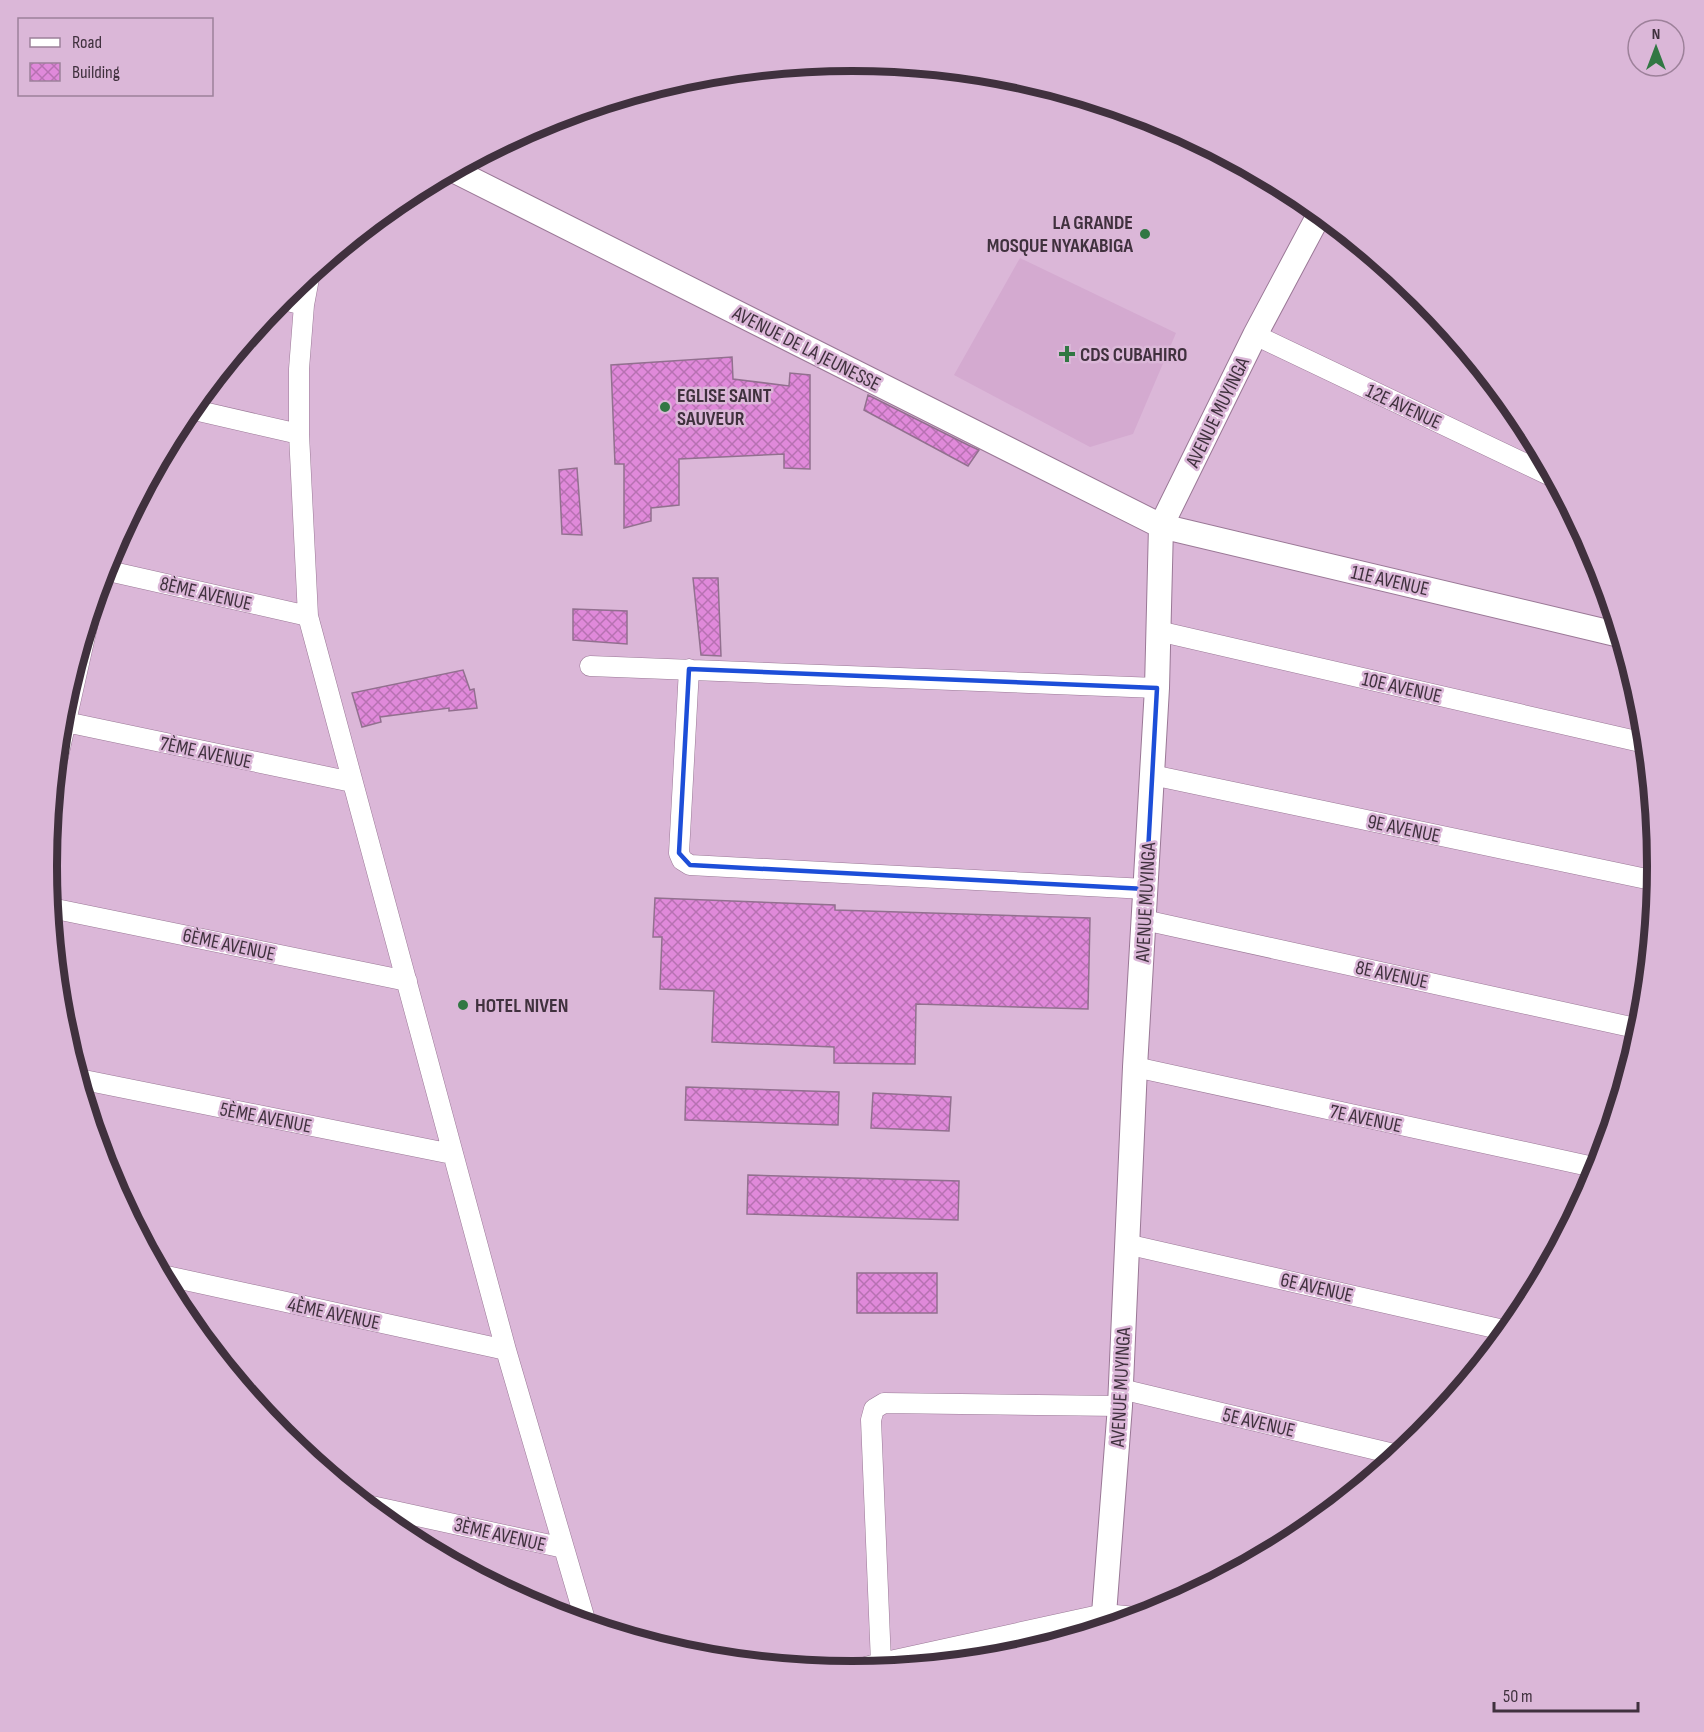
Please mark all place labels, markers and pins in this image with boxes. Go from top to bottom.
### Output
place label: LA GRANDE MOSQUE NYAKABIGA [987,211,1133,258]
marker: LA GRANDE MOSQUE NYAKABIGA [1138,227,1152,241]
place label: CDS CUBAHIRO [1080,343,1187,367]
marker: CDS CUBAHIRO [1058,345,1076,363]
place label: EGLISE SAINT SAUVEUR [677,384,772,431]
marker: EGLISE SAINT SAUVEUR [658,400,672,414]
place label: HOTEL NIVEN [475,994,568,1018]
marker: HOTEL NIVEN [456,998,470,1012]

